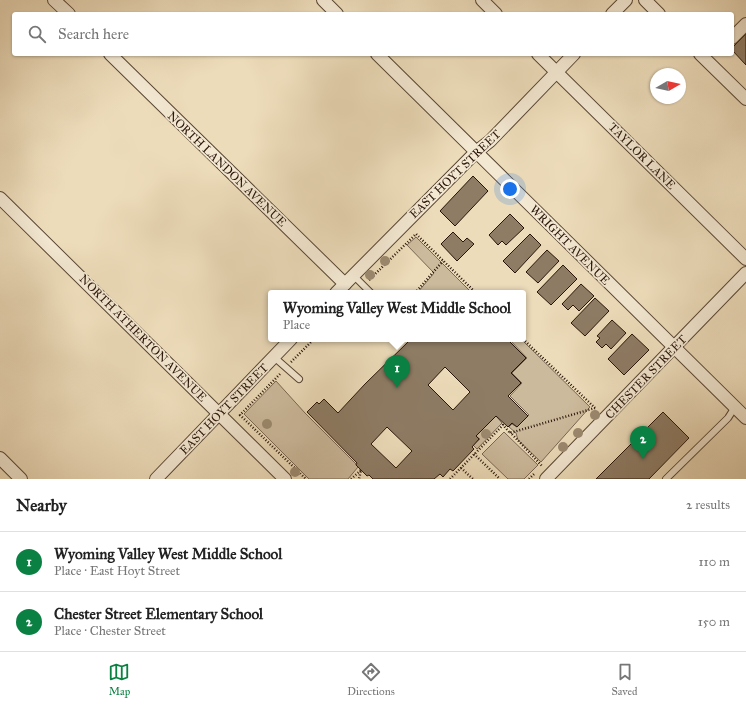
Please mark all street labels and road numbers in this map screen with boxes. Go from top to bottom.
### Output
street label: NORTH LANDON AVENUE [165,109,290,230]
street label: TAYLOR LANE [606,120,679,193]
street label: EAST HOYT STREET [407,127,503,221]
street label: WRIGHT AVENUE [527,202,613,288]
street label: NORTH ATHERTON AVENUE [76,271,210,405]
street label: CHESTER STREET [602,332,690,422]
street label: EAST HOYT STREET [177,361,271,457]

